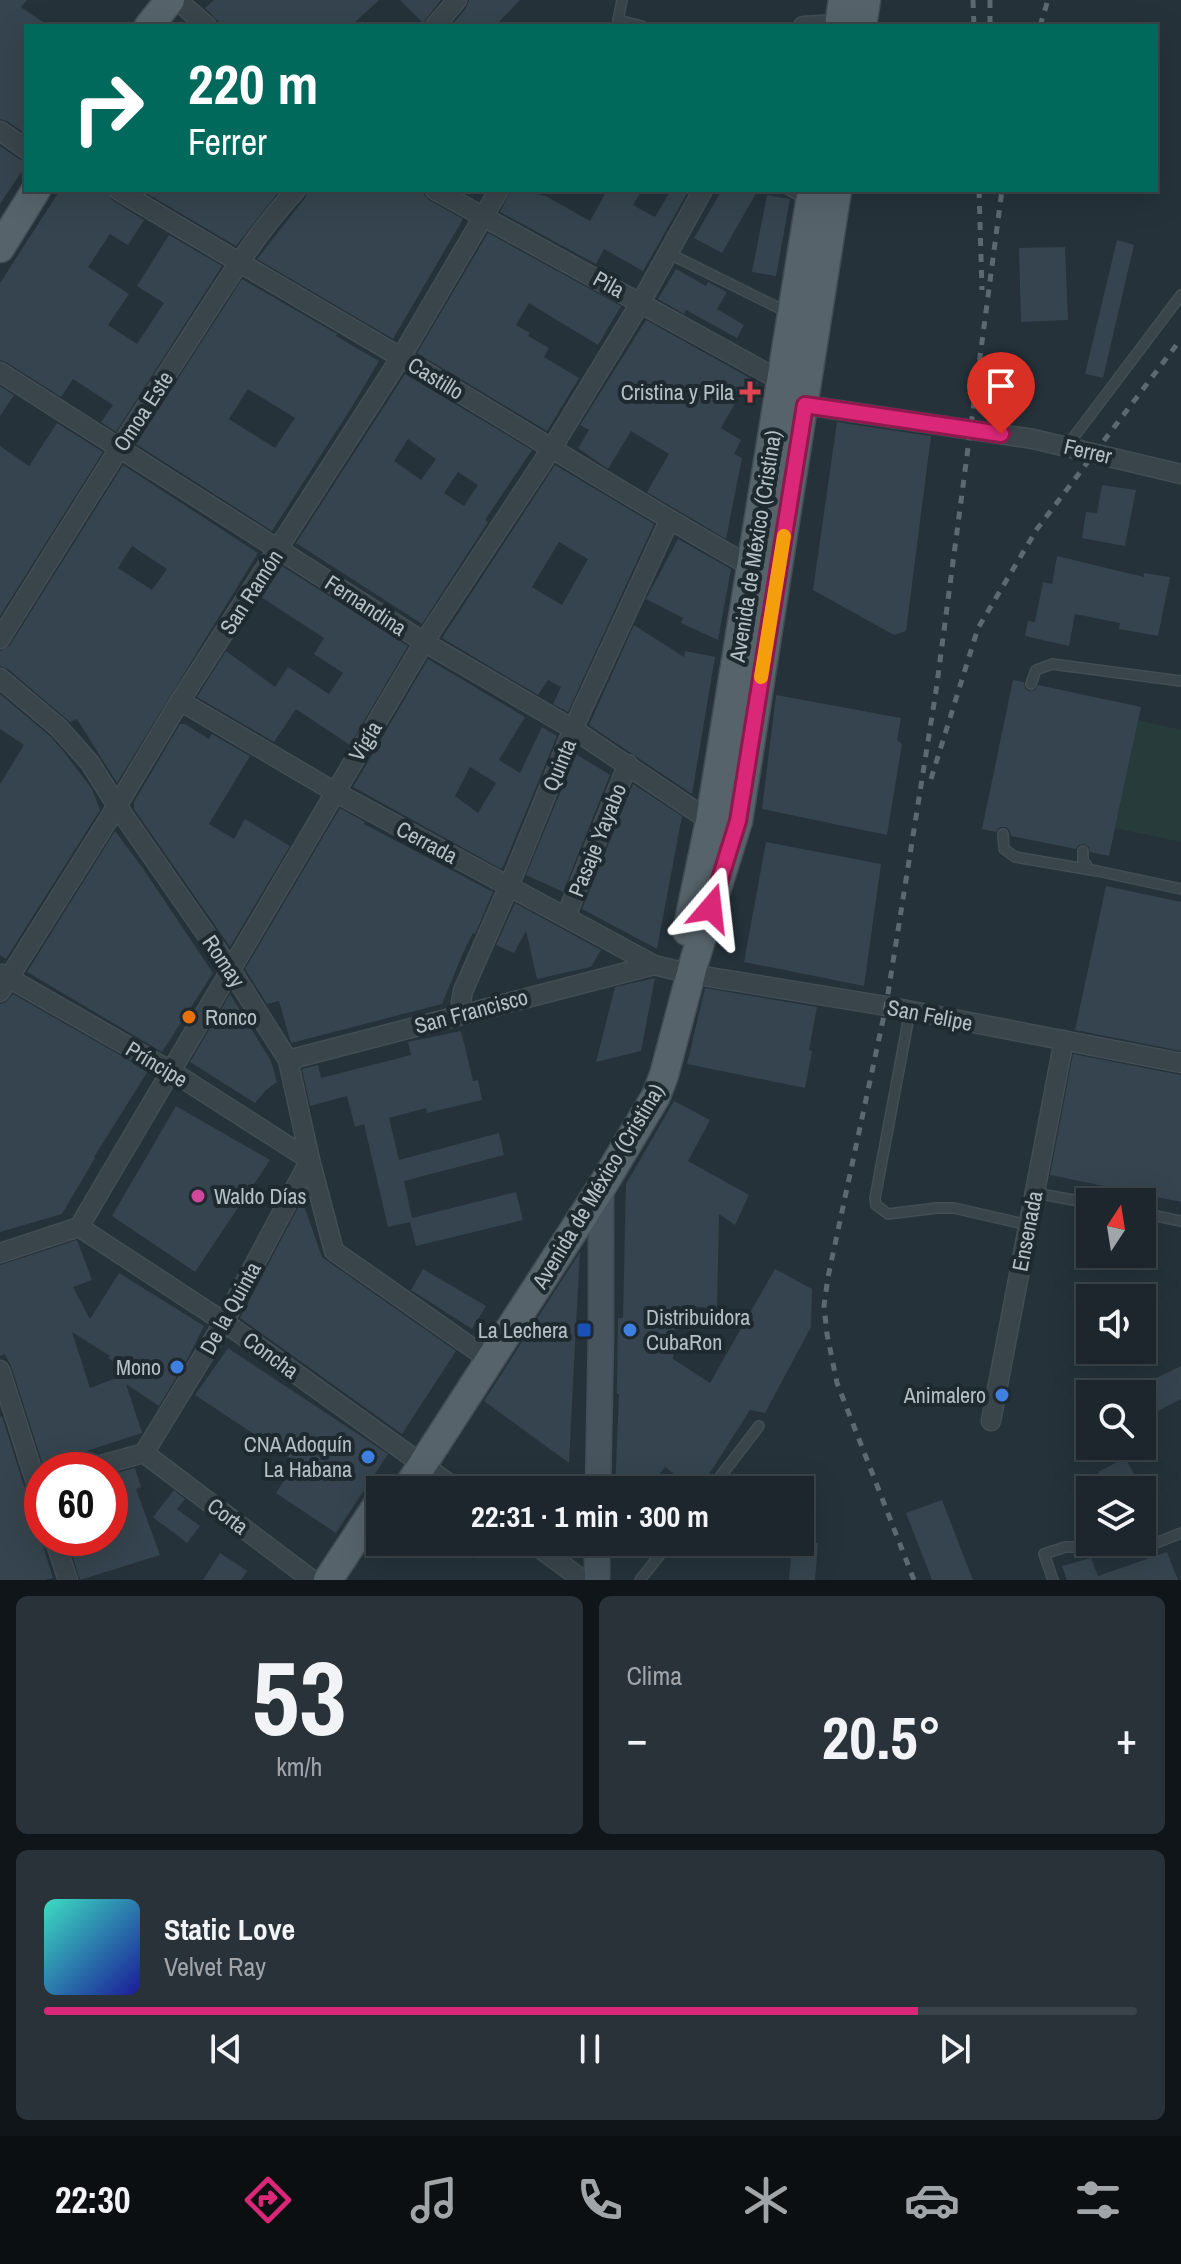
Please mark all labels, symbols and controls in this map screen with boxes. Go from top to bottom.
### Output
text: 220 m [188,46,318,121]
icon: right [56,56,160,160]
text: Ferrer [188,118,267,166]
street label: Pila [588,263,630,305]
street label: Castillo [402,350,470,406]
pin [967,352,1035,434]
icon: arrive [979,364,1023,408]
street label: Omoa Este [106,365,180,457]
place label: Cristina y Pila [621,377,734,407]
marker: Cristina y Pila [741,383,759,401]
street label: Avenida de México (Cristina) [722,428,788,665]
street label: Ferrer [1061,431,1115,471]
street label: San Ramón [212,544,290,640]
street label: Fernandina [320,568,412,642]
street label: Vigía [341,715,389,767]
street label: Quinta [535,734,583,796]
street label: Pasaje Yayabo [561,779,633,901]
street label: Cerrada [391,813,463,871]
position arrow [669,866,753,950]
street label: Romay [196,929,252,993]
street label: San Francisco [411,981,531,1041]
street label: San Felipe [885,992,975,1038]
place label: Ronco [205,1002,257,1032]
marker: Ronco [180,1008,198,1026]
street label: Príncipe [120,1034,194,1094]
street label: Avenida de México (Cristina) [524,1078,671,1295]
place label: Waldo Días [214,1181,307,1211]
marker: Waldo Días [189,1187,207,1205]
street label: Ensenada [1005,1188,1049,1274]
north arrow [1076,1188,1156,1268]
map controls [1076,1188,1156,1556]
street label: De la Quinta [192,1256,268,1360]
button: sound [1076,1284,1156,1364]
place label: Distribuidora CubaRon [646,1302,750,1357]
place label: La Lechera [478,1315,568,1345]
marker: La Lechera [575,1321,593,1339]
marker: Distribuidora CubaRon [621,1321,639,1339]
street label: Concha [237,1325,305,1385]
place label: Mono [116,1352,161,1382]
marker: Mono [168,1358,186,1376]
place label: Animalero [903,1380,986,1410]
button: search [1076,1380,1156,1460]
marker: Animalero [993,1386,1011,1404]
place label: CNA Adoquín La Habana [244,1429,352,1484]
marker: CNA Adoquín La Habana [359,1448,377,1466]
speed limit sign: 60 [24,1452,128,1556]
button: layers [1076,1476,1156,1556]
street label: Corta [201,1491,255,1541]
text: 22:31 · 1 min · 300 m [471,1496,709,1536]
text: 53 [252,1627,347,1767]
text: Clima [627,1658,682,1693]
text: 20.5° [822,1697,942,1778]
text: − [627,1708,648,1768]
text: + [1116,1708,1137,1768]
text: km/h [276,1749,322,1784]
text: Static Love [164,1909,295,1949]
text: Velvet Ray [164,1949,266,1984]
icon: previous [204,2027,248,2071]
icon: pause [568,2027,612,2071]
icon: next [933,2027,977,2071]
icon: directions [240,2172,296,2228]
icon: music [406,2172,462,2228]
icon: phone [572,2172,628,2228]
icon: climate [738,2172,794,2228]
icon: car [904,2172,960,2228]
icon: filters [1070,2172,1126,2228]
text: 22:30 [55,2176,130,2224]

